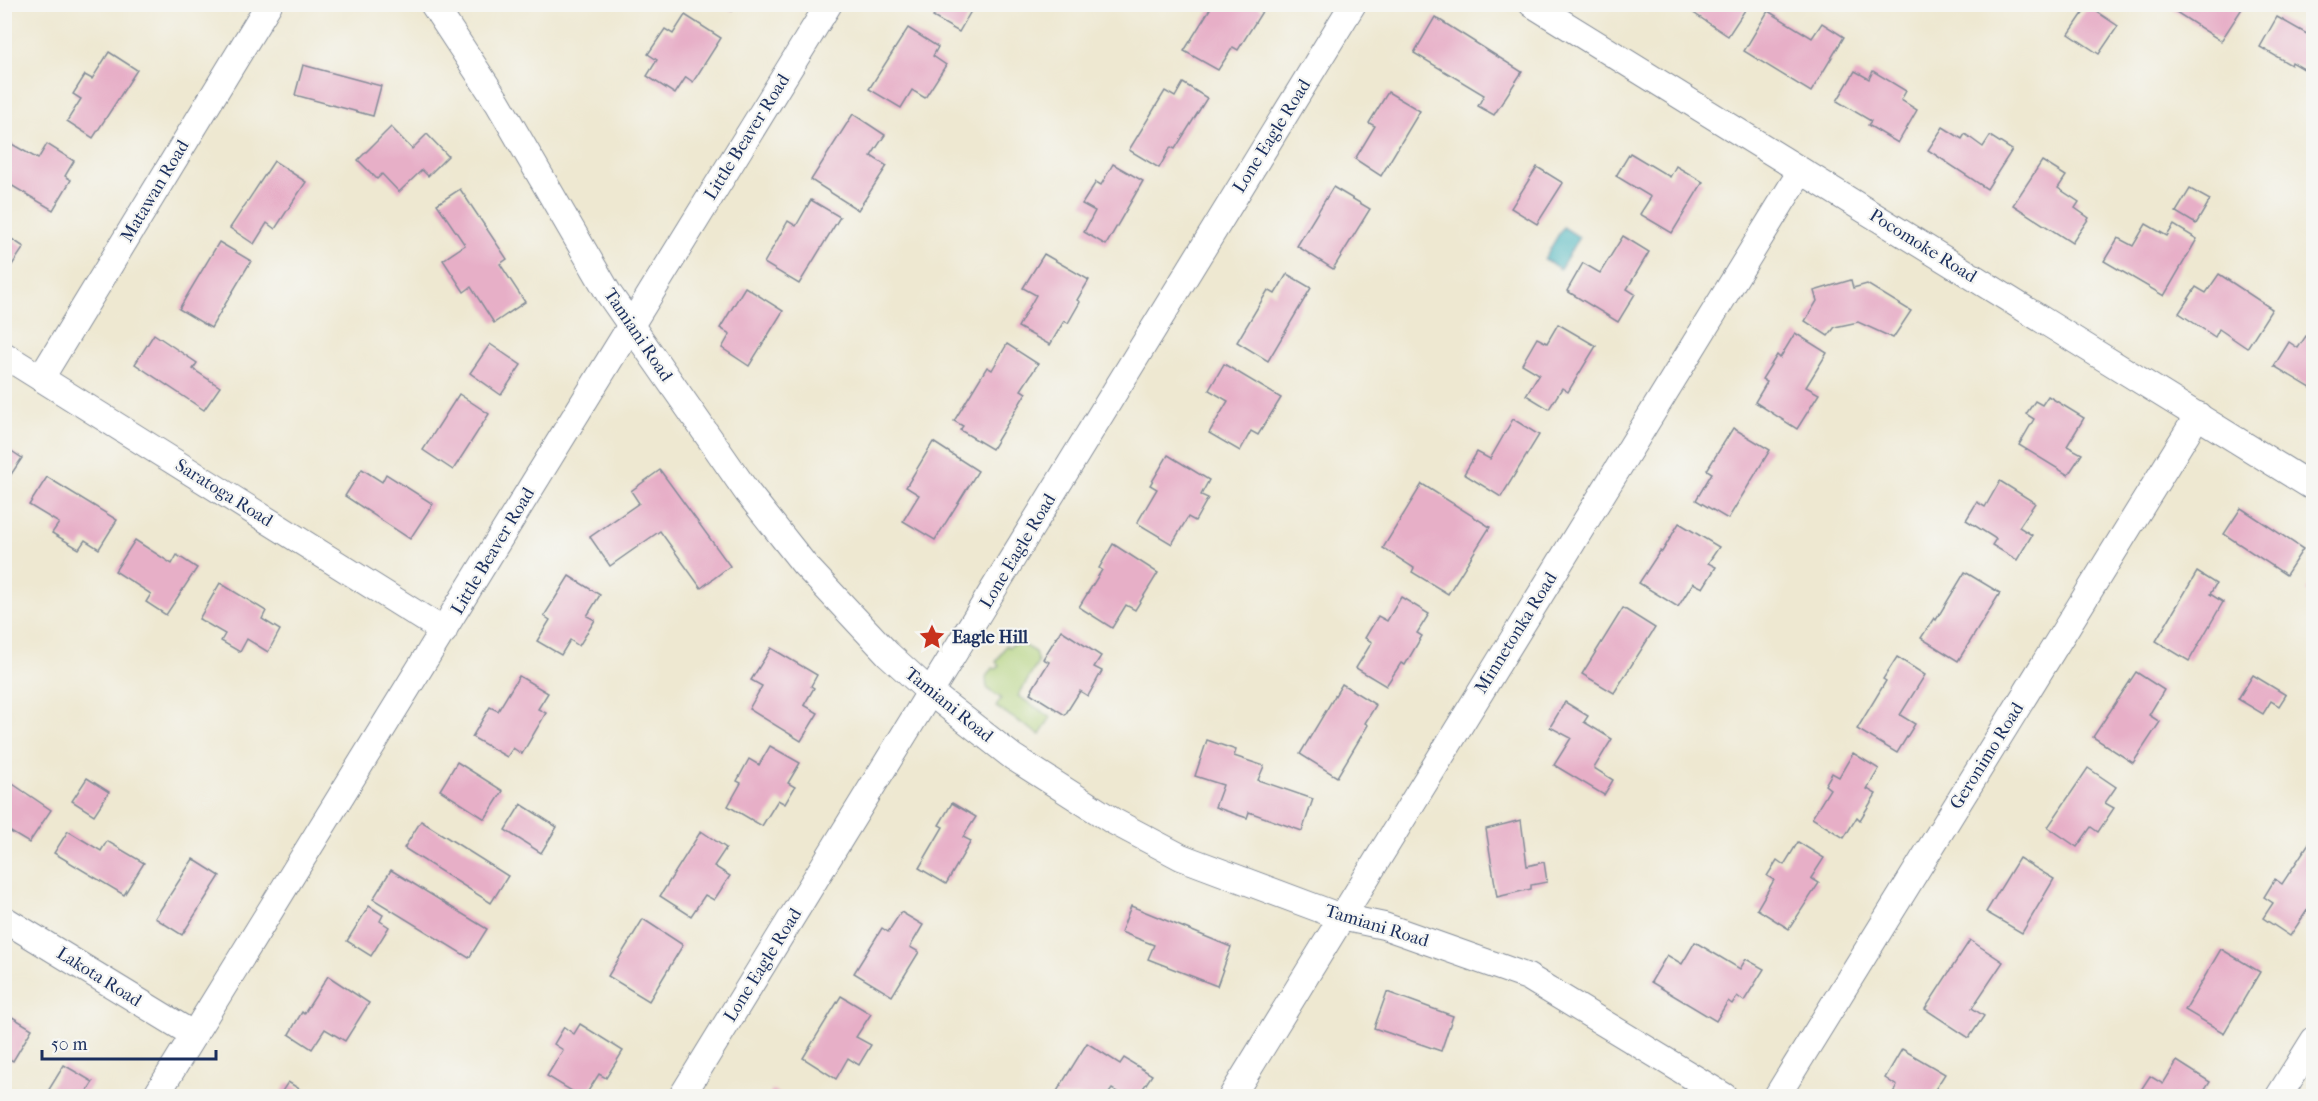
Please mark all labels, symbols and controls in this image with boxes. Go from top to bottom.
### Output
street label: Little Beaver Road [700,70,794,204]
street label: Lone Eagle Road [1229,75,1315,197]
street label: Matawan Road [116,136,194,246]
street label: Pocomoke Road [1866,205,1981,287]
street label: Tamiani Road [599,285,677,385]
street label: Saratoga Road [171,455,277,531]
street label: Little Beaver Road [447,484,539,618]
street label: Lone Eagle Road [976,490,1060,612]
street label: Minnetonka Road [1470,568,1562,697]
place icon: Eagle Hill [917,622,947,652]
place label: Eagle Hill [952,627,1029,648]
street label: Tamiani Road [901,663,997,747]
street label: Geronimo Road [1946,699,2028,813]
street label: Tamiani Road [1323,900,1432,952]
street label: Lone Eagle Road [720,904,806,1026]
street label: Lakota Road [53,943,145,1011]
scale bar [42,1023,216,1061]
text: 50 m [51,1034,88,1055]

